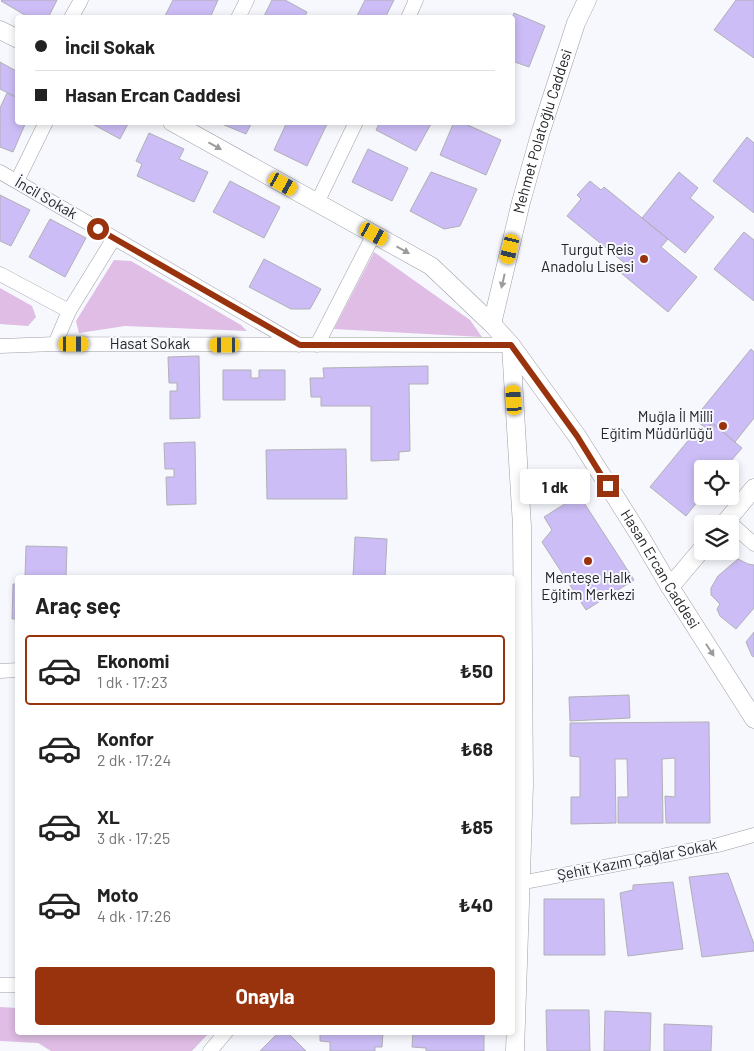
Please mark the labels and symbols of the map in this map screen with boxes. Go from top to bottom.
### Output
street label: Mehmet Polatoğlu Caddesi [509,47,575,215]
one-way arrow [207,142,222,150]
car [266,170,299,198]
street label: İncil Sokak [12,172,81,222]
route start [87,218,109,240]
car [357,220,390,248]
car [499,233,520,265]
place label: Turgut Reis Anadolu Lisesi [541,240,634,275]
one-way arrow [396,246,409,255]
marker: Turgut Reis Anadolu Lisesi [638,253,650,265]
one-way arrow [499,273,507,288]
street label: Hasat Sokak [110,334,191,352]
car [59,337,89,352]
car [210,338,240,353]
car [505,385,522,415]
place label: Muğla İl Milli Eğitim Müdürlüğü [600,407,713,442]
marker: Muğla İl Milli Eğitim Müdürlüğü [717,420,729,432]
callout: 1 dk [520,468,590,504]
route end [597,475,619,497]
street label: Hasan Ercan Caddesi [618,506,704,631]
marker: Menteşe Halk Eğitim Merkezi [582,555,594,567]
place label: Menteşe Halk Eğitim Merkezi [541,568,635,603]
one-way arrow [705,643,714,656]
street label: Şehit Kazım Çağlar Sokak [555,835,719,883]

